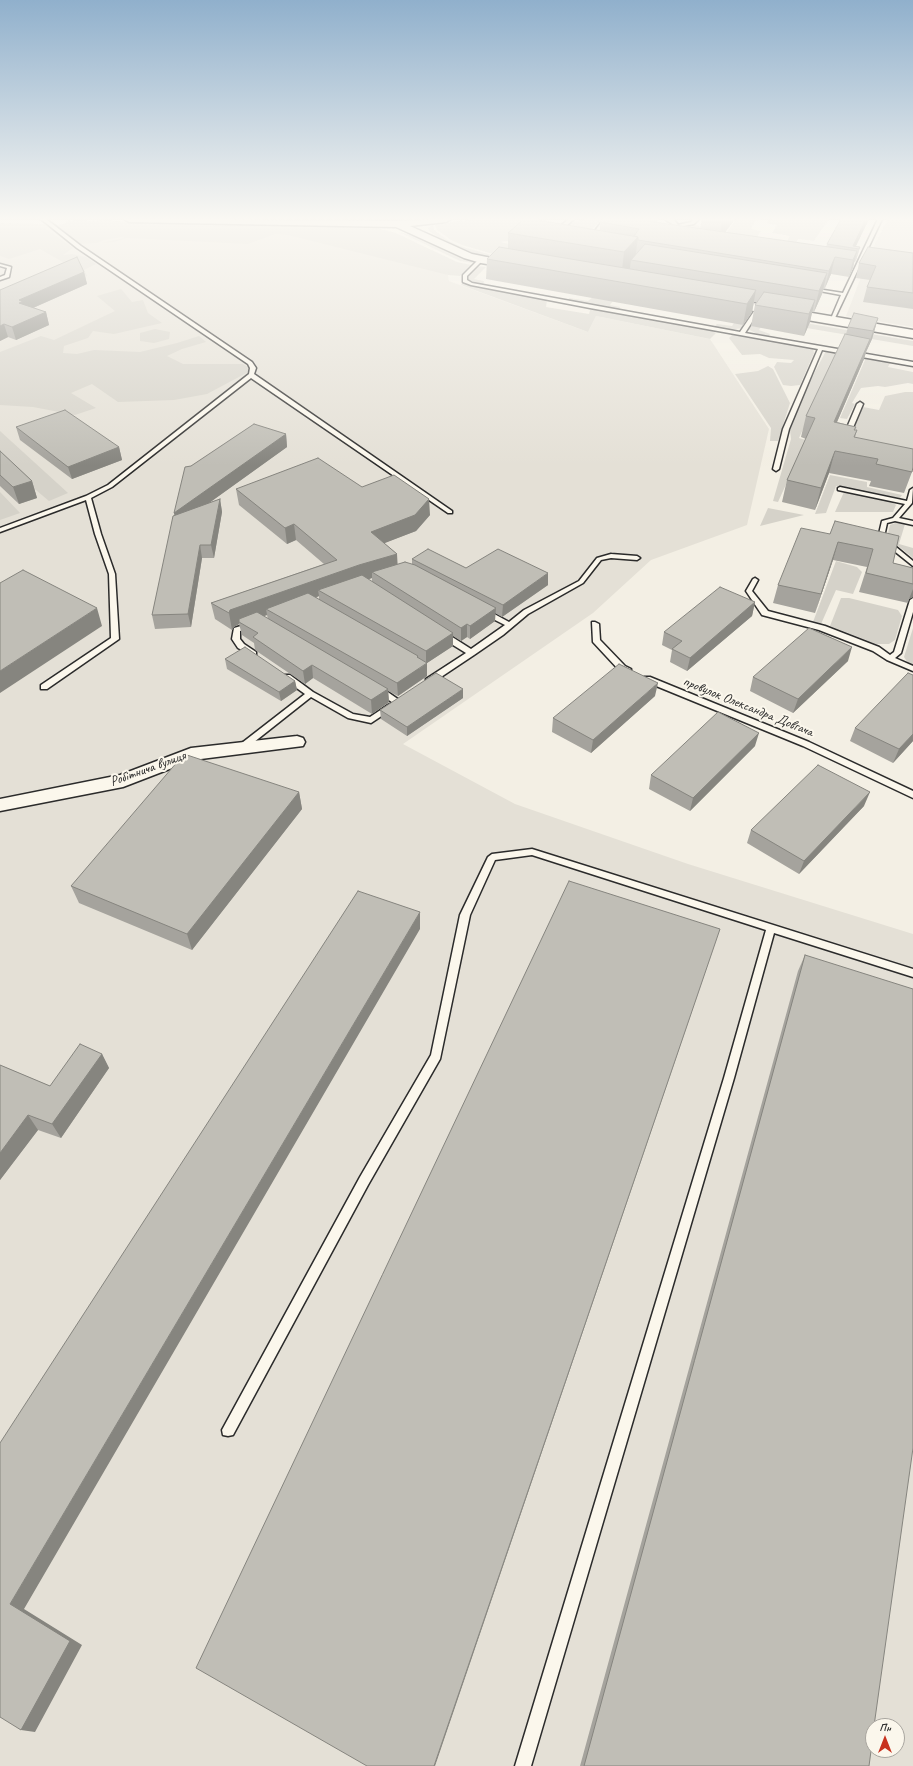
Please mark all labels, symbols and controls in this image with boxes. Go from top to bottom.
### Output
street label: провулок Олександра Довгача [680,673,816,741]
street label: Робітнича вулиця [108,748,188,790]
north arrow [865,1718,905,1758]
text: Пн [879,1720,891,1734]

